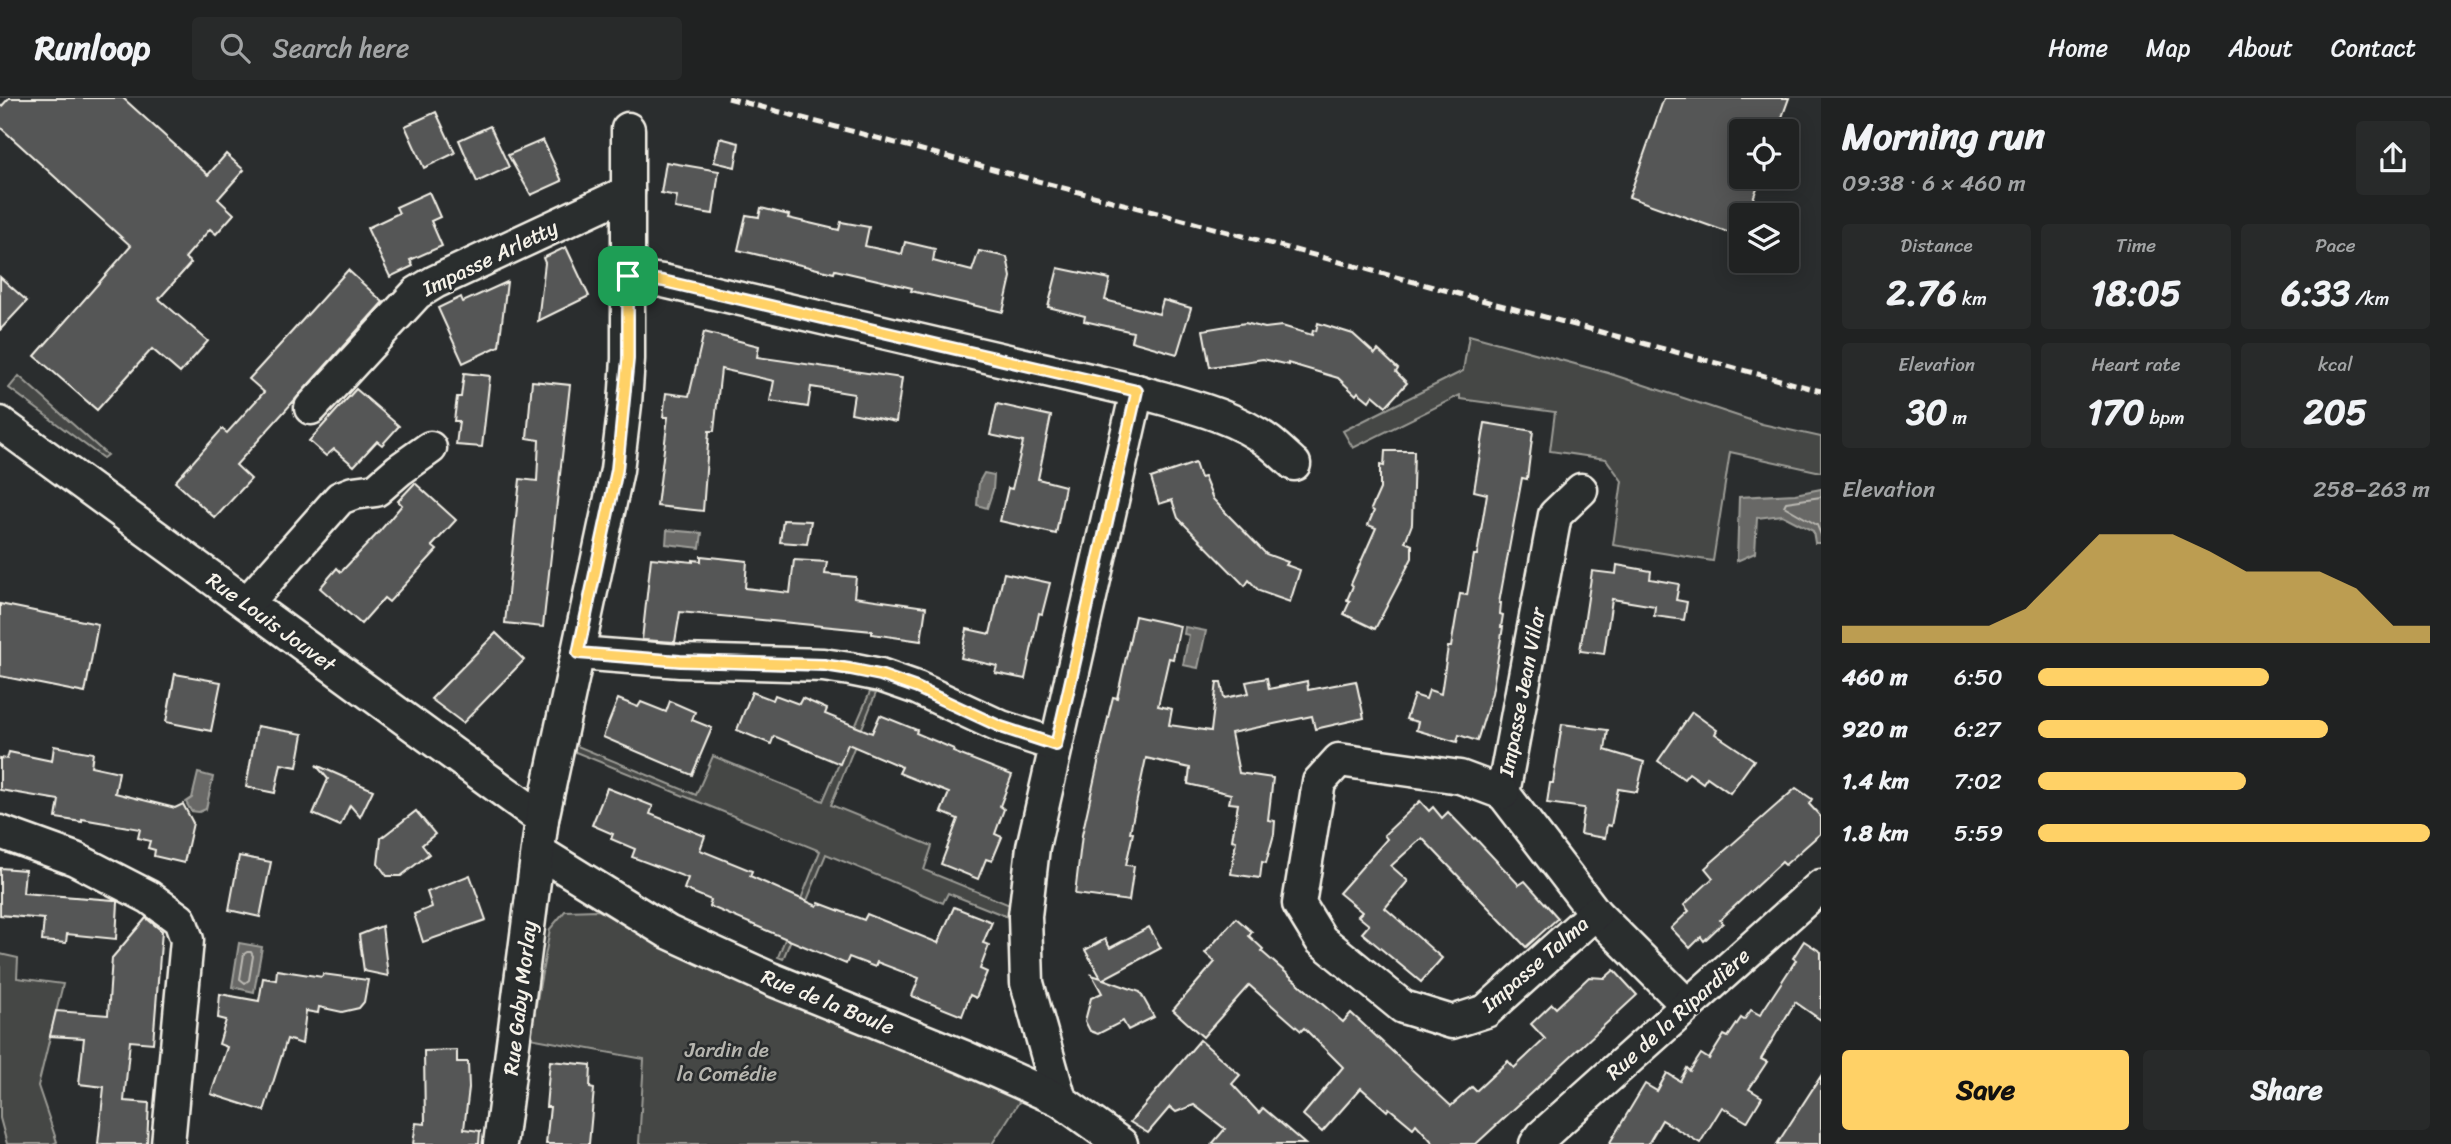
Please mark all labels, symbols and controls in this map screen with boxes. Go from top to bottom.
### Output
search box [192,17,682,80]
text: Runloop [35,19,150,77]
text: Search here [272,25,409,71]
text: Home [2048,27,2108,69]
text: Map [2146,27,2190,69]
text: About [2228,27,2293,69]
text: Contact [2331,27,2416,69]
icon: search [216,29,254,67]
text: Morning run [1842,103,2045,170]
map controls [1729,119,1799,273]
button: locate [1729,119,1799,189]
button: share [2356,121,2430,195]
text: 09:38 · 6 × 460 m [1842,163,2026,204]
button: layers [1729,203,1799,273]
street label: Impasse Arletty [415,209,565,308]
text: Distance [1901,229,1973,262]
text: Time [2116,229,2156,262]
text: Pace [2315,229,2355,262]
pin [598,246,658,306]
icon: arrive [609,257,647,295]
text: 2.76 [1887,262,1957,324]
text: 18:05 [2091,262,2181,324]
text: 6:33 [2281,262,2350,324]
text: km [1957,282,1987,315]
text: /km [2350,282,2389,315]
text: Elevation [1898,348,1975,381]
text: Heart rate [2091,348,2181,381]
text: kcal [2318,348,2353,381]
text: 30 [1906,381,1948,443]
text: 170 [2087,381,2145,443]
text: 205 [2303,381,2367,443]
text: m [1948,401,1967,434]
text: bpm [2145,401,2185,434]
text: Elevation [1842,469,1935,510]
text: 258–263 m [2313,469,2430,510]
street label: Rue Louis Jouvet [198,562,345,683]
street label: Impasse Jean Vilar [1487,603,1557,781]
text: 460 m [1842,657,1908,698]
text: 6:50 [1954,657,2003,698]
text: 920 m [1842,709,1908,750]
text: 6:27 [1954,709,2000,750]
text: 1.4 km [1842,761,1909,802]
text: 7:02 [1954,761,2002,802]
text: 1.8 km [1842,813,1909,854]
text: 5:59 [1954,813,2003,854]
street label: Impasse Talma [1471,906,1598,1023]
street label: Rue Gaby Morlay [492,918,548,1077]
street label: Rue de la Ripardière [1597,938,1760,1090]
street label: Rue de la Boule [756,958,901,1046]
park label: Jardin de la Comédie [677,1031,777,1093]
button: Save [1842,1050,2129,1130]
button: Share [2143,1050,2430,1130]

